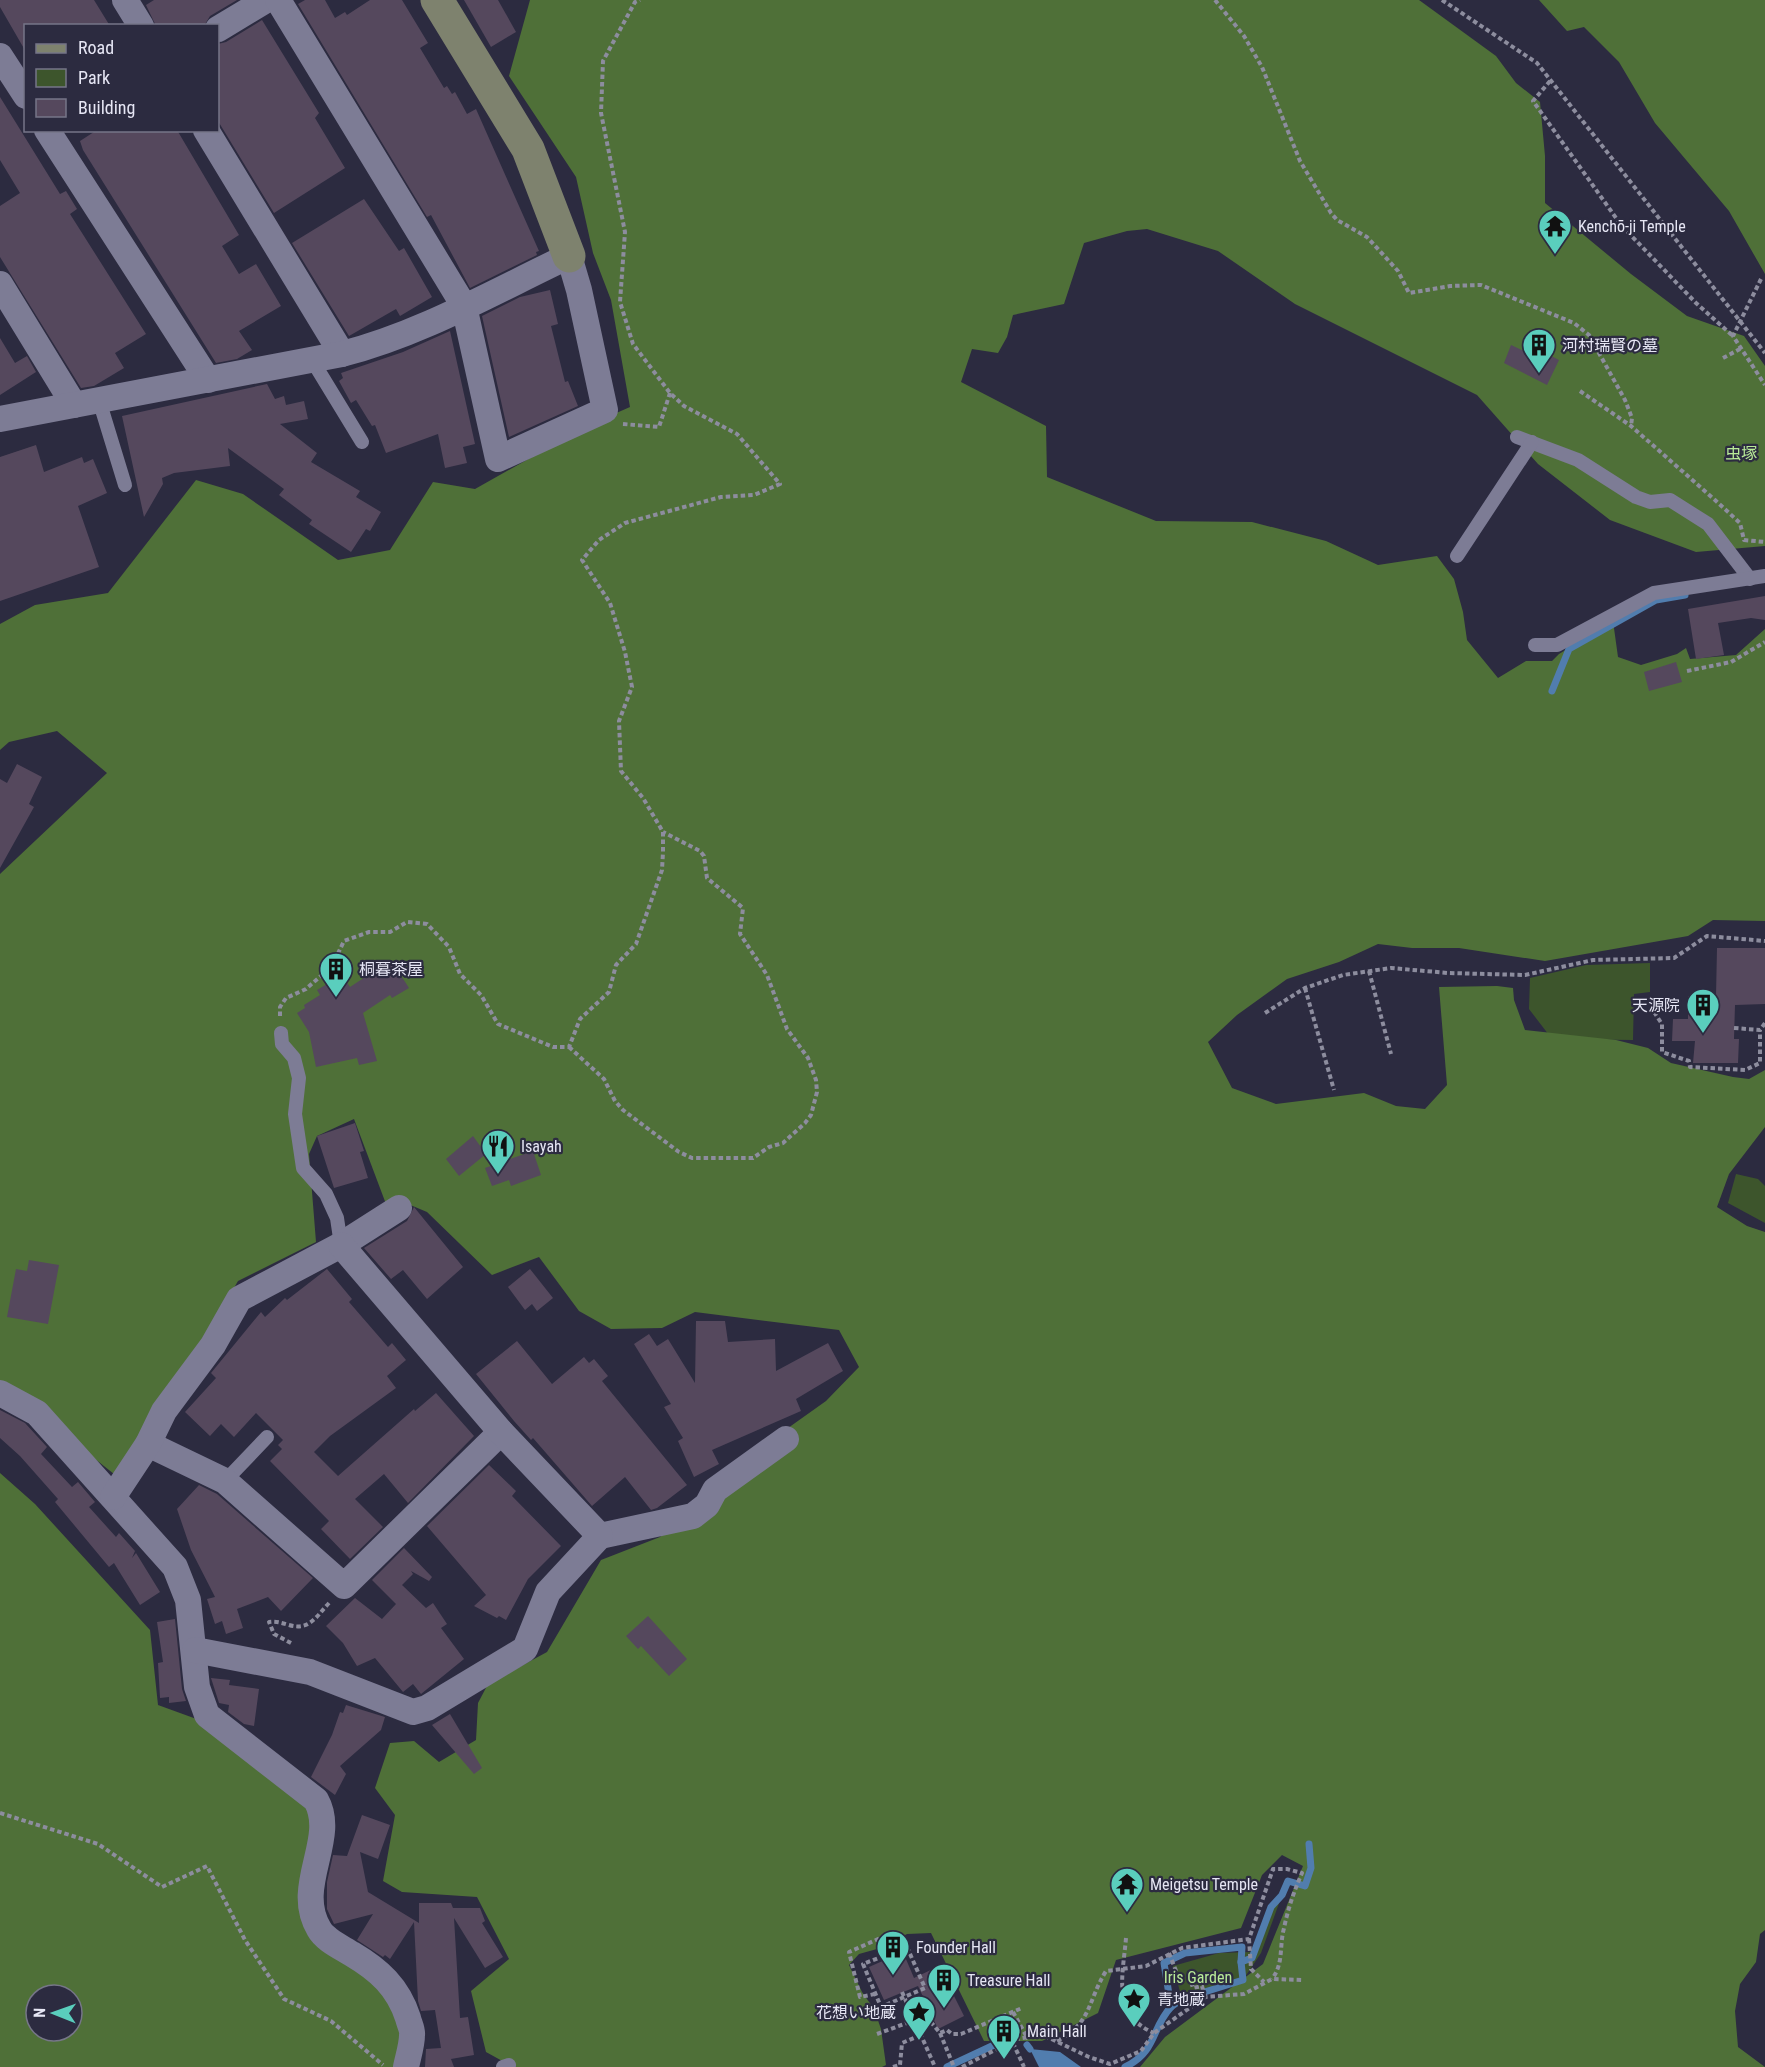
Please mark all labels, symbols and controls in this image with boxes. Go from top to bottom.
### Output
legend [24,24,219,132]
text: Road [78,37,114,58]
text: Park [78,67,110,88]
text: Building [78,97,135,118]
temple icon: Kenchō-ji Temple [1537,208,1573,255]
place label: Kenchō-ji Temple [1578,217,1686,236]
building icon: 河村瑞賢の墓 [1521,327,1557,374]
place label: 河村瑞賢の墓 [1562,336,1658,355]
park label: 虫塚 [1725,444,1757,463]
building icon: 桐暮茶屋 [318,951,354,998]
place label: 桐暮茶屋 [359,960,423,979]
building icon: 天源院 [1685,987,1721,1034]
place label: 天源院 [1632,996,1680,1015]
restaurant icon: Isayah [480,1128,516,1175]
place label: Isayah [521,1137,562,1156]
temple icon: Meigetsu Temple [1109,1866,1145,1913]
place label: Meigetsu Temple [1150,1875,1258,1894]
building icon: Founder Hall [875,1929,911,1976]
place label: Founder Hall [916,1938,996,1957]
building icon: Treasure Hall [926,1962,962,2009]
park label: Iris Garden [1164,1968,1232,1987]
place label: Treasure Hall [967,1971,1051,1990]
place icon: 青地蔵 [1116,1981,1152,2028]
north arrow [24,1983,84,2043]
place label: 青地蔵 [1157,1990,1205,2009]
place icon: 花想い地蔵 [901,1994,937,2041]
place label: 花想い地蔵 [816,2003,896,2022]
text: N [30,2008,49,2018]
building icon: Main Hall [986,2013,1022,2060]
place label: Main Hall [1027,2022,1087,2041]

